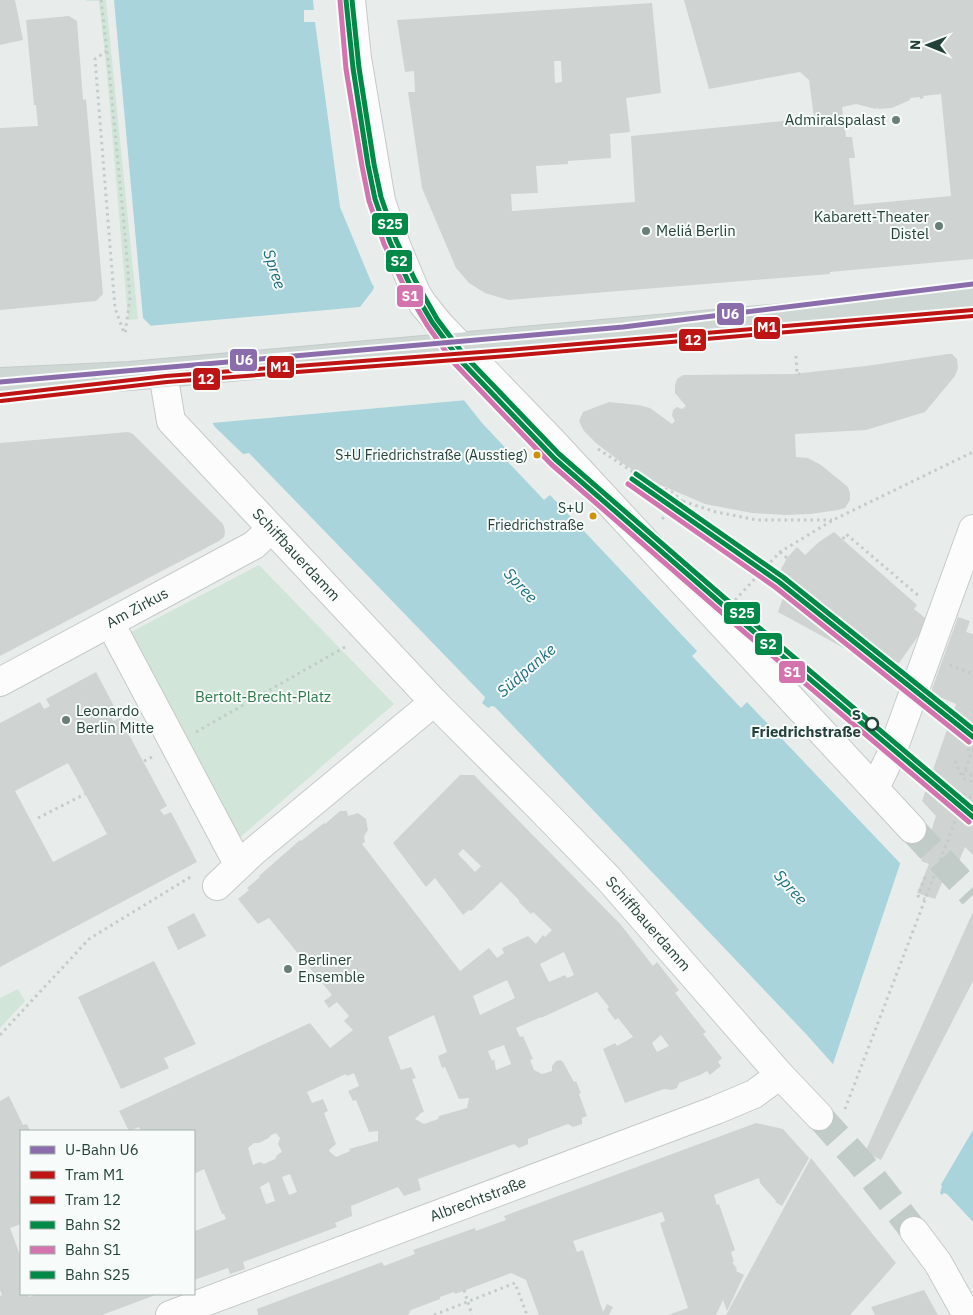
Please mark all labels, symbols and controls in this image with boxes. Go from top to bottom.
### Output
north arrow [903,20,953,70]
text: N [906,40,924,50]
place label: Admiralspalast [785,110,886,129]
marker: Admiralspalast [890,114,902,126]
place label: Kabarett-Theater Distel [814,207,929,243]
line badge: S25 [371,212,409,236]
text: S25 [377,215,403,233]
marker: Kabarett-Theater Distel [933,220,945,232]
place label: Meliá Berlin [656,221,736,240]
marker: Meliá Berlin [640,225,652,237]
water label: Spree [259,247,291,291]
line badge: S2 [385,249,413,273]
text: S2 [390,252,408,270]
line badge: S1 [396,284,424,308]
text: S1 [401,287,419,305]
line badge: U6 [716,302,745,326]
text: U6 [721,305,739,323]
line badge: M1 [753,316,781,340]
text: M1 [757,318,778,336]
line badge: 12 [678,328,707,352]
text: 12 [685,331,701,349]
line badge: U6 [229,348,258,372]
text: U6 [235,351,253,369]
line badge: M1 [266,355,295,379]
text: M1 [270,358,291,376]
line badge: 12 [192,367,221,391]
text: 12 [198,370,214,388]
place label: S+U Friedrichstraße (Ausstieg) [335,446,528,464]
marker: S+U Friedrichstraße (Ausstieg) [532,450,542,460]
place label: S+U Friedrichstraße [488,499,584,534]
street label: Schiffbauerdamm [249,504,345,605]
marker: S+U Friedrichstraße [588,511,598,521]
water label: Spree [500,563,542,607]
street label: Am Zirkus [103,583,171,632]
line badge: S25 [723,601,761,625]
text: S25 [729,604,755,622]
line badge: S2 [754,632,783,656]
text: S2 [759,635,777,653]
water label: Südpanke [493,639,559,701]
line badge: S1 [778,660,806,684]
text: S1 [783,663,801,681]
park label: Bertolt-Brecht-Platz [195,687,331,706]
place label: Leonardo Berlin Mitte [76,701,154,737]
place label: S Friedrichstraße [751,705,861,741]
marker: Leonardo Berlin Mitte [60,714,72,726]
marker: S Friedrichstraße [865,717,879,731]
water label: Spree [770,865,812,909]
street label: Schiffbauerdamm [602,872,695,975]
place label: Berliner Ensemble [298,950,365,986]
marker: Berliner Ensemble [282,963,294,975]
legend [20,1130,195,1295]
text: U-Bahn U6 [65,1140,139,1159]
text: Tram M1 [65,1165,124,1184]
street label: Albrechtstraße [427,1172,529,1226]
text: Tram 12 [65,1190,121,1209]
text: Bahn S2 [65,1215,121,1234]
text: Bahn S1 [65,1240,121,1259]
text: Bahn S25 [65,1265,130,1284]

